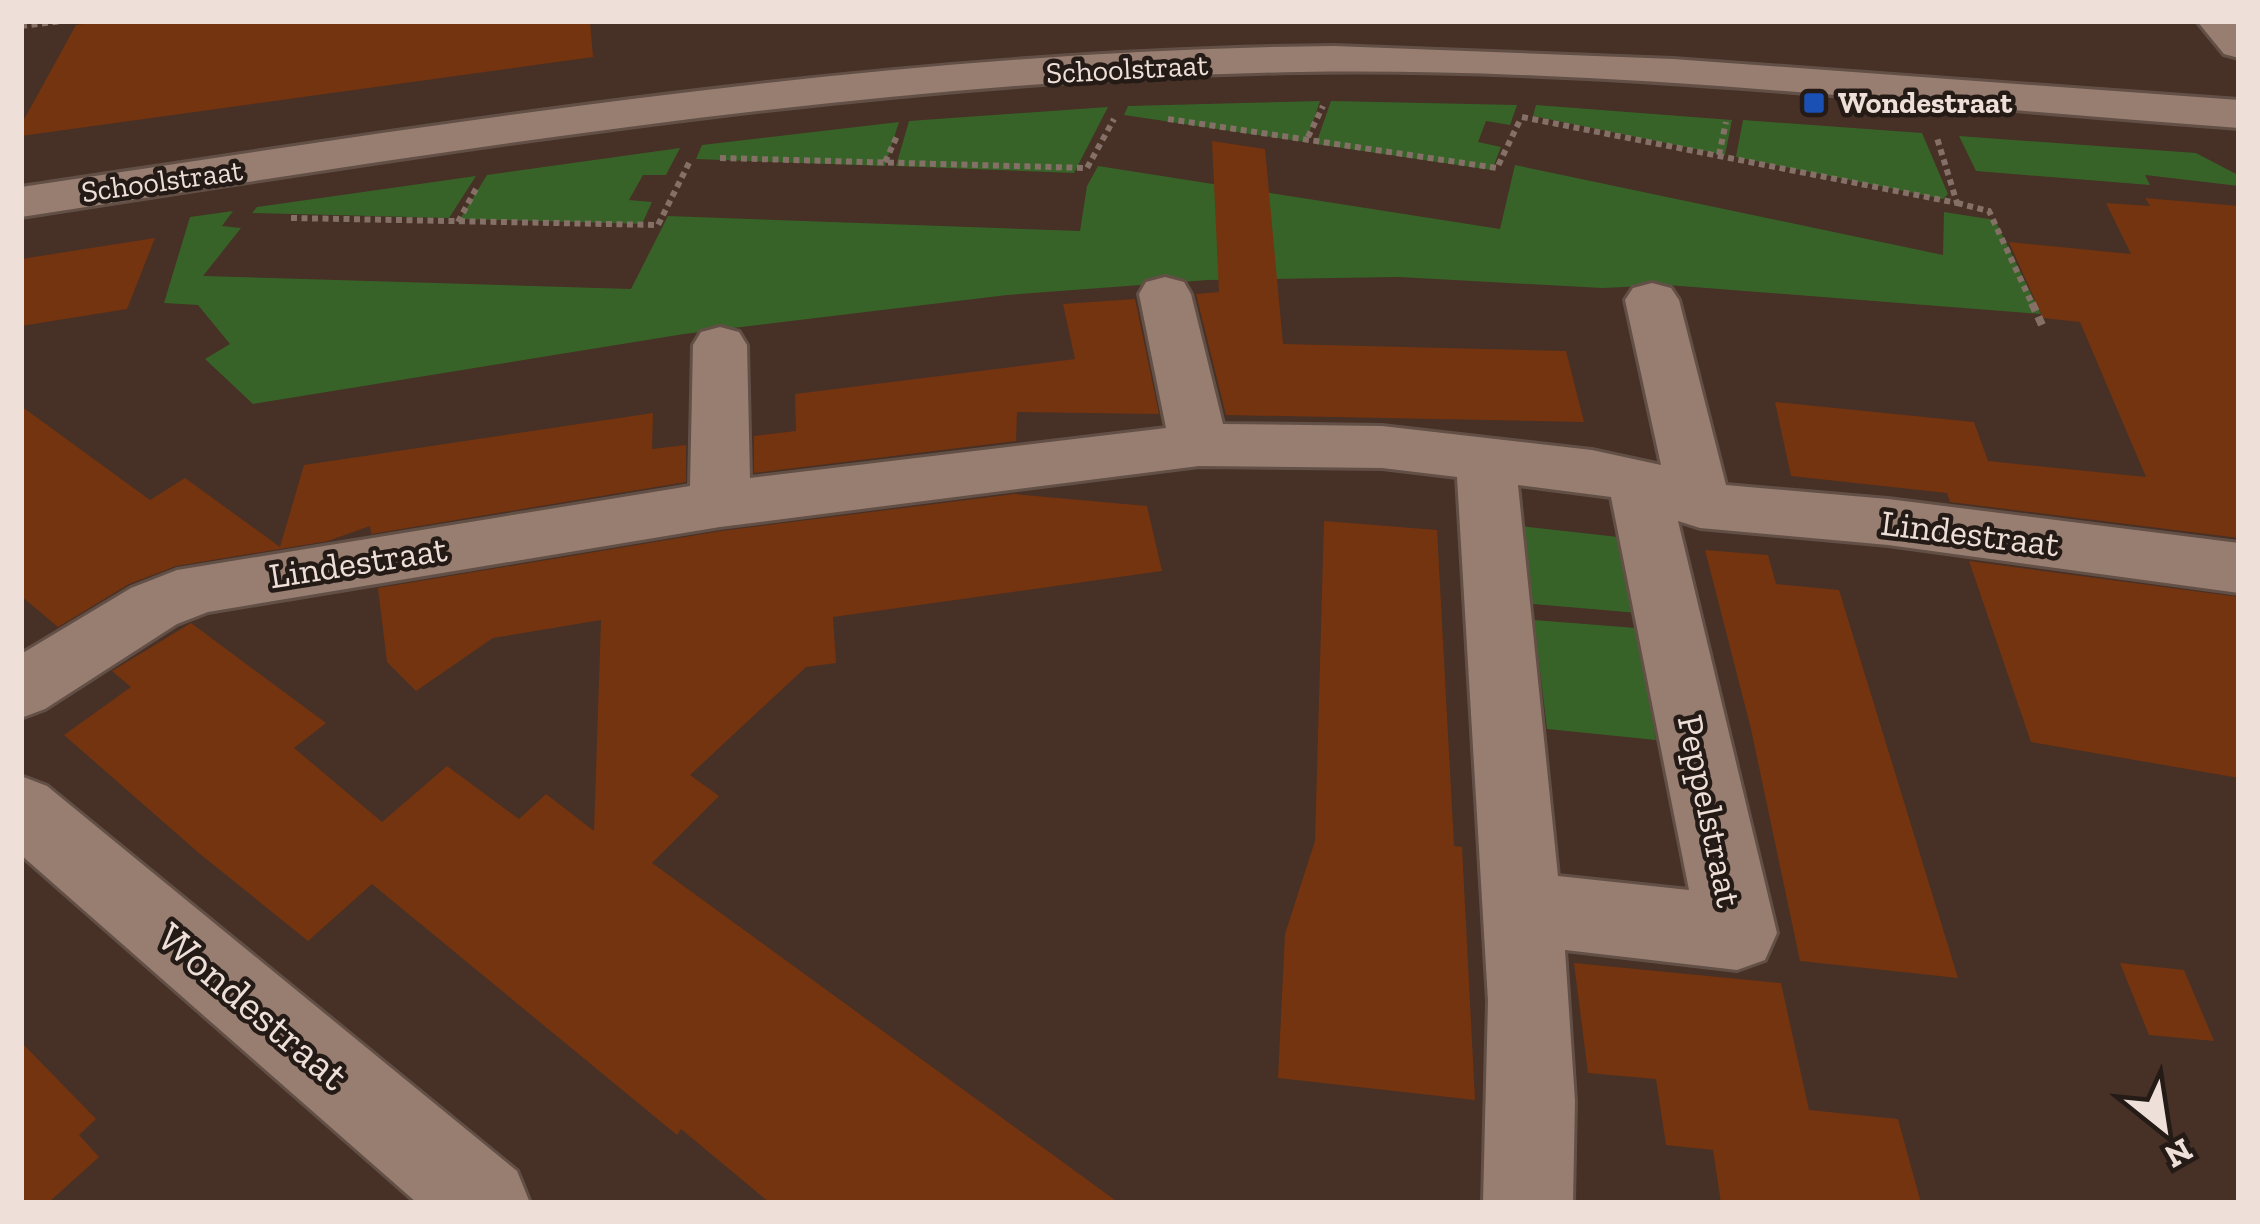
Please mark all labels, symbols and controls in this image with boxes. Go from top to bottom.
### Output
street label: Schoolstraat [1045,47,1209,91]
place label: Wondestraat [1838,85,2013,121]
marker: Wondestraat [1801,90,1827,116]
street label: Schoolstraat [79,152,245,210]
street label: Lindestraat [1878,501,2062,565]
street label: Lindestraat [266,527,451,597]
street label: Peppelstraat [1669,711,1751,912]
street label: Wondestraat [147,911,359,1101]
north arrow [2104,1068,2224,1188]
text: N [2158,1130,2199,1177]

